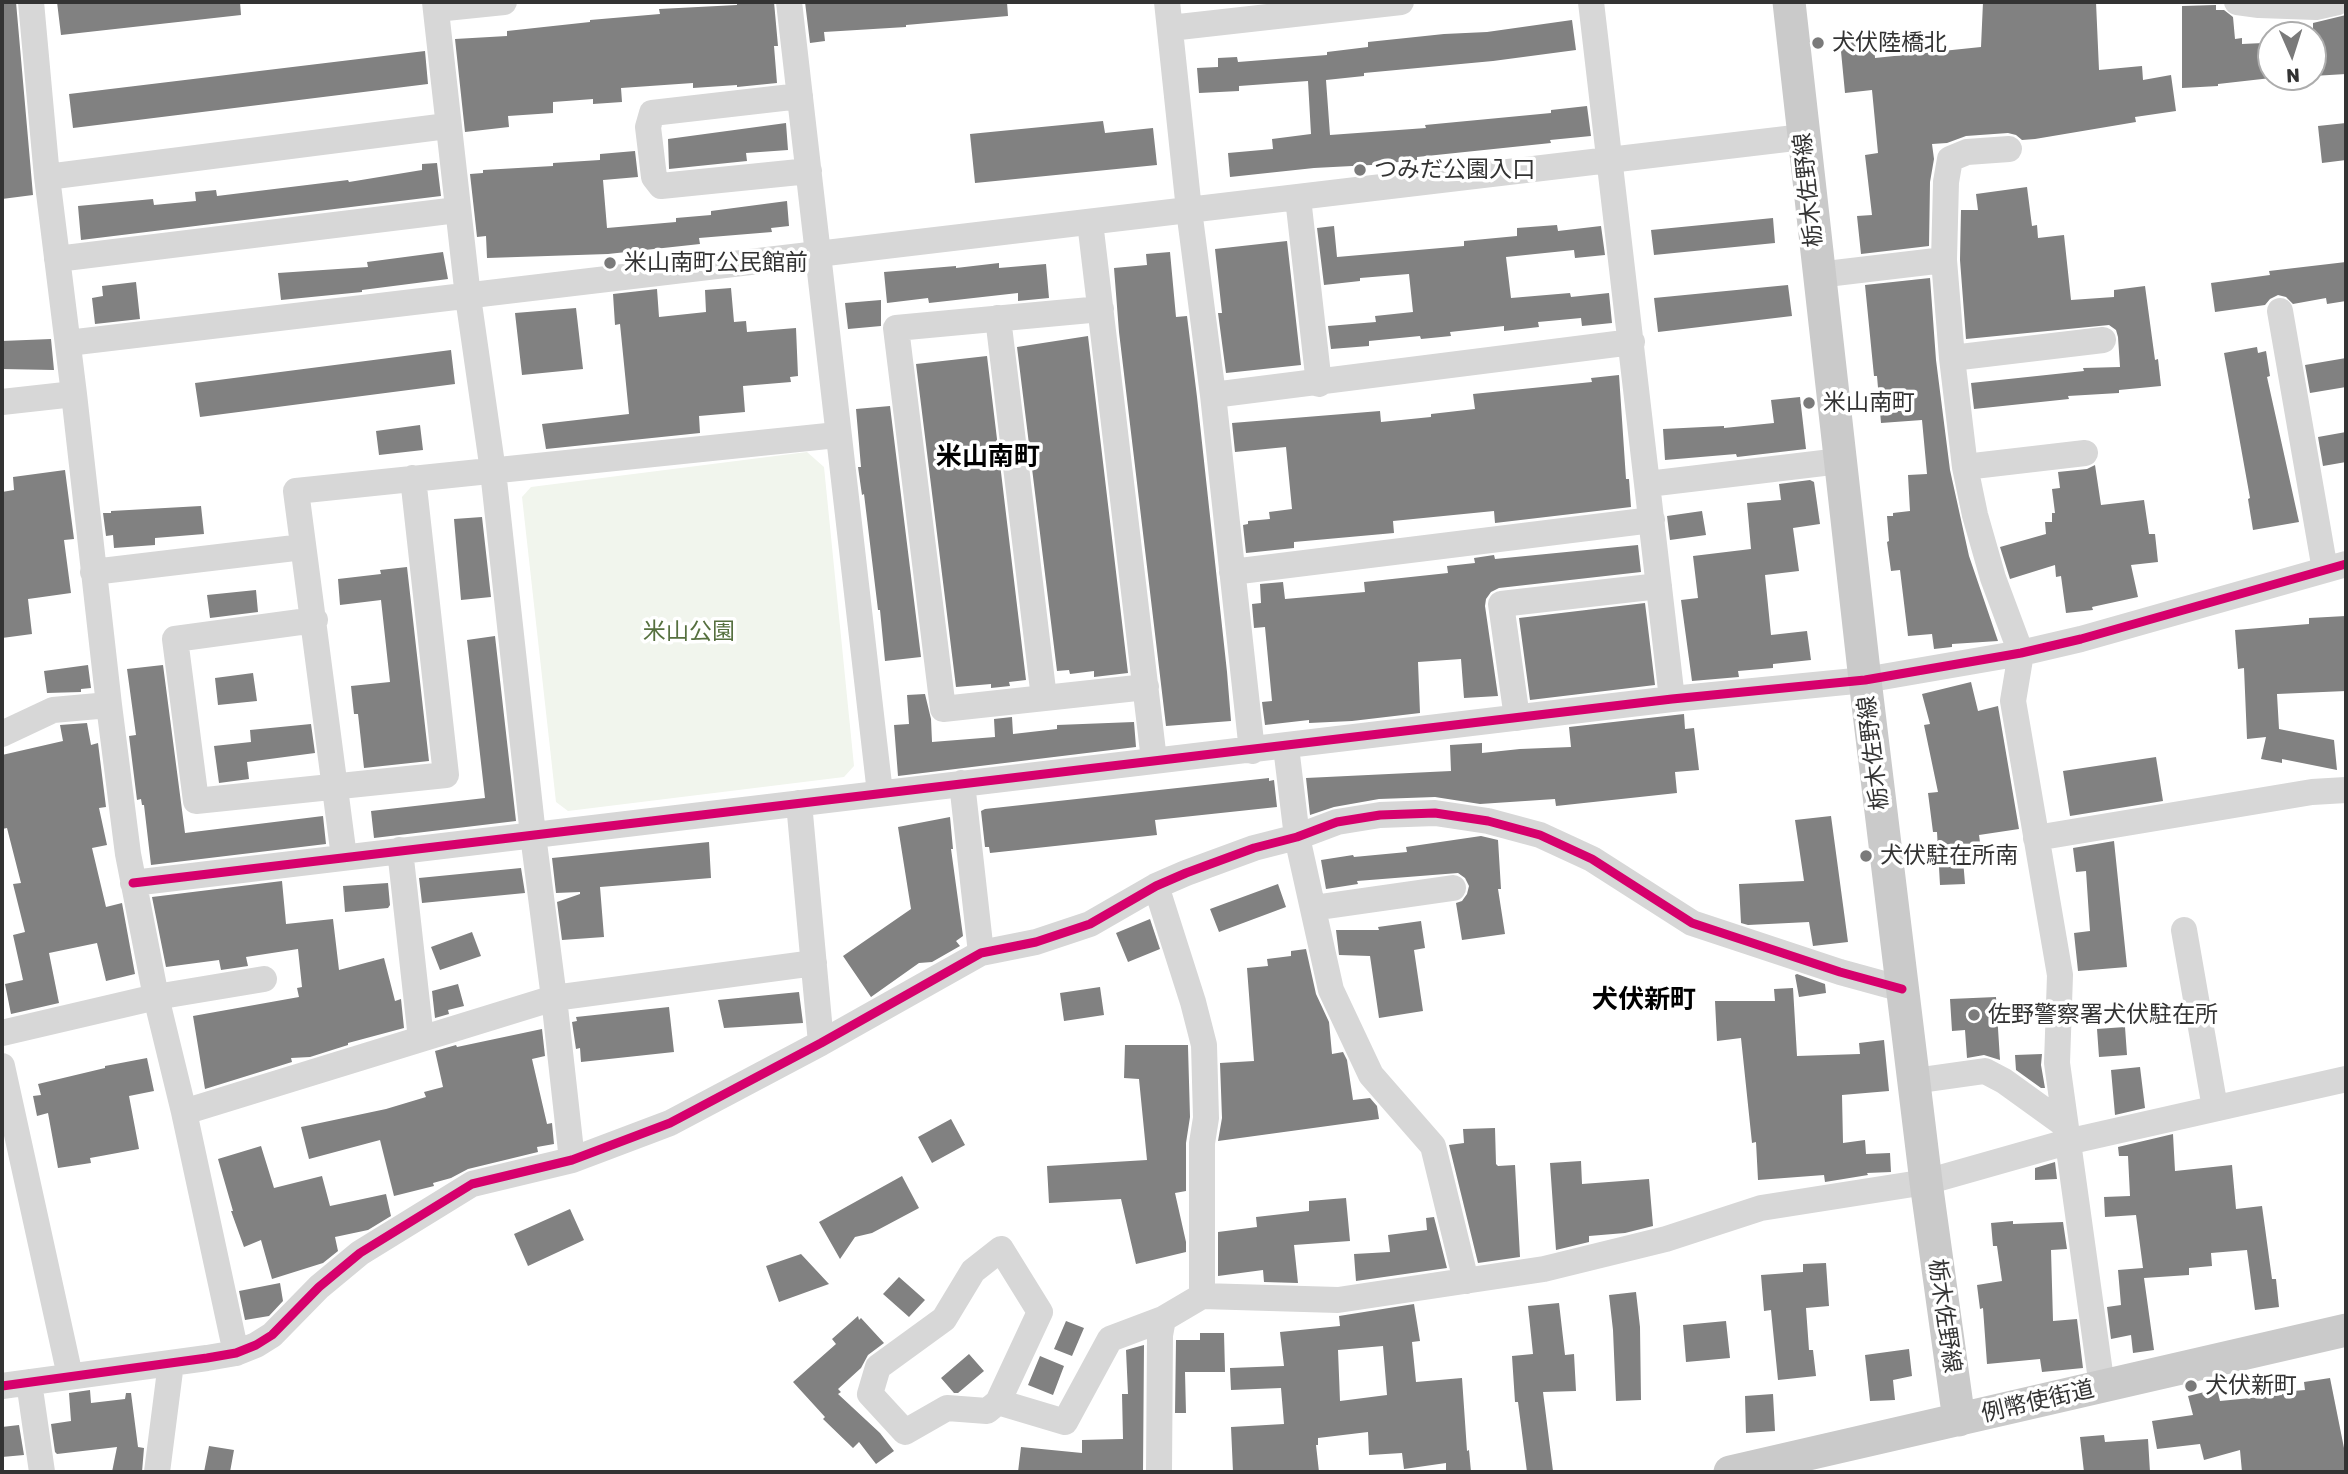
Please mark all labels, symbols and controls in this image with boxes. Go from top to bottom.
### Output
north arrow [2257,21,2327,91]
place label: 犬伏陸橋北 [1832,29,1947,57]
marker: 犬伏陸橋北 [1810,35,1826,51]
text: N [2286,64,2300,87]
street label: 栃木佐野線 [1789,131,1829,249]
place label: つみだ公園入口 [1374,156,1535,184]
marker: つみだ公園入口 [1352,162,1368,178]
place label: 米山南町公民館前 [624,249,808,277]
marker: 米山南町公民館前 [602,255,618,271]
place label: 米山南町 [1823,389,1915,417]
marker: 米山南町 [1801,395,1817,411]
district label: 米山南町 [936,441,1040,473]
park label: 米山公園 [643,618,735,646]
street label: 栃木佐野線 [1853,694,1895,812]
place label: 犬伏駐在所南 [1880,842,2018,870]
marker: 犬伏駐在所南 [1858,848,1874,864]
district label: 犬伏新町 [1592,984,1696,1016]
place label: 佐野警察署犬伏駐在所 [1988,1001,2218,1029]
marker: 佐野警察署犬伏駐在所 [1966,1007,1982,1023]
street label: 栃木佐野線 [1922,1257,1966,1375]
place label: 犬伏新町 [2205,1372,2297,1400]
street label: 例幣使街道 [1979,1376,2097,1428]
marker: 犬伏新町 [2183,1378,2199,1394]

